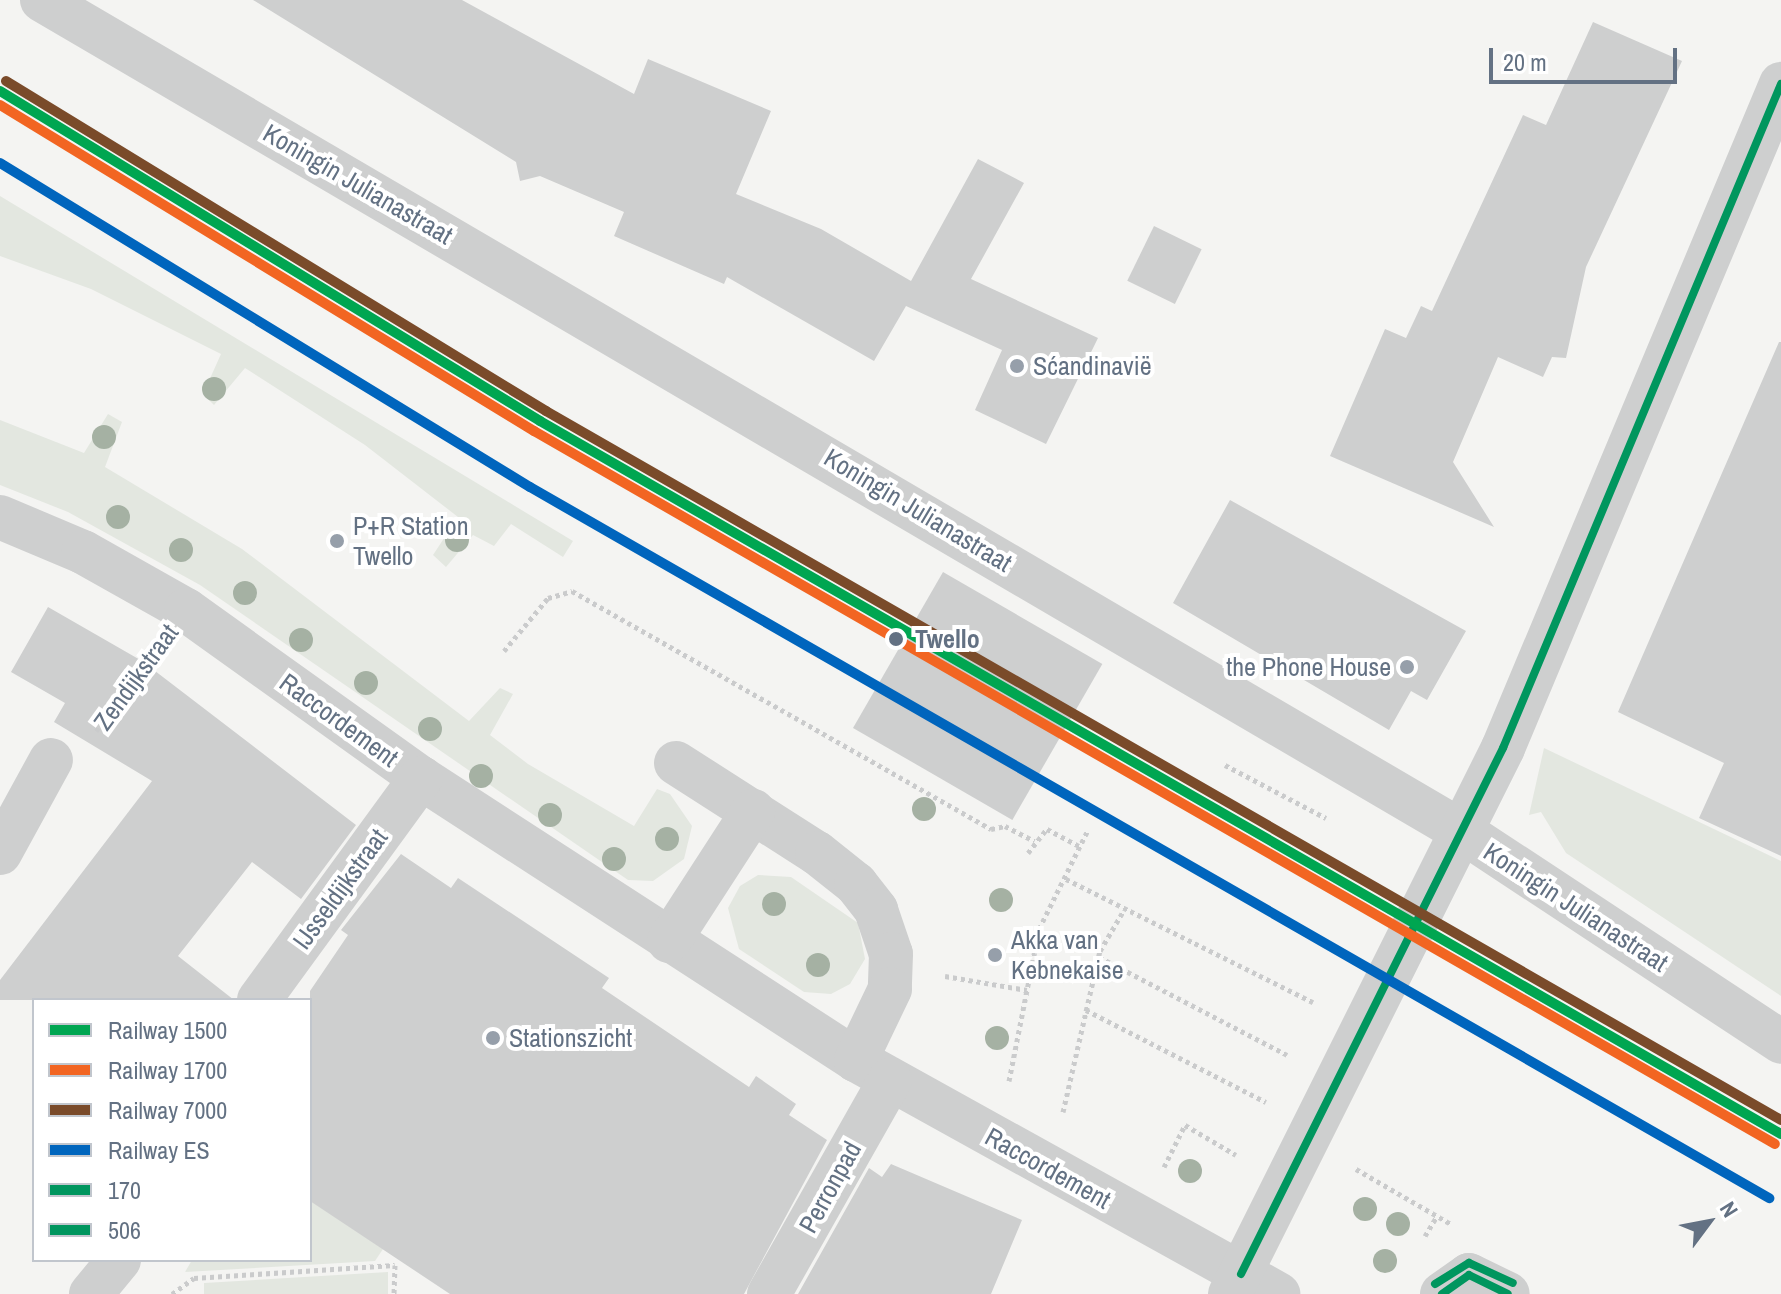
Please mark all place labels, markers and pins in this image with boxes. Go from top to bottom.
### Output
place label: Sćandinavië [1033,350,1152,382]
marker: Sćandinavië [1008,357,1026,375]
place label: P+R Station Twello [353,510,469,572]
marker: P+R Station Twello [328,532,346,550]
place label: Twello [915,623,980,655]
marker: Twello [884,627,908,651]
place label: the Phone House [1226,651,1391,683]
marker: the Phone House [1398,658,1416,676]
place label: Akka van Kebnekaise [1011,924,1124,986]
marker: Akka van Kebnekaise [986,946,1004,964]
place label: Stationszicht [509,1022,632,1054]
marker: Stationszicht [484,1029,502,1047]

